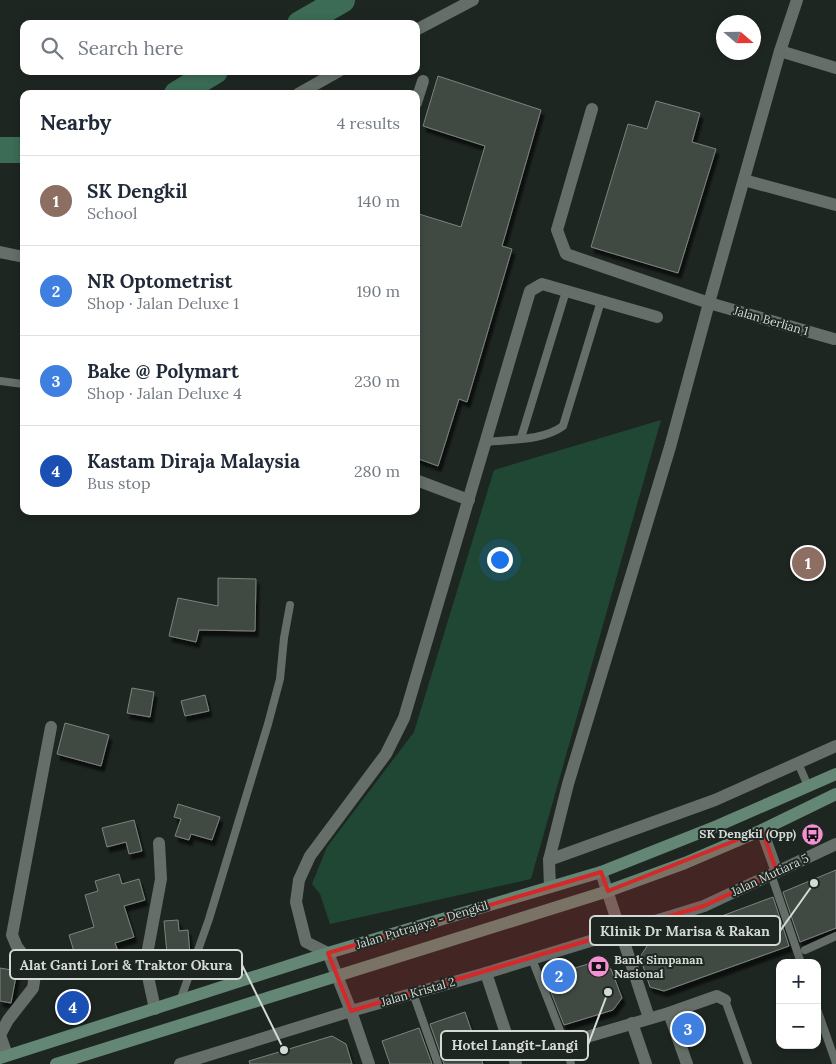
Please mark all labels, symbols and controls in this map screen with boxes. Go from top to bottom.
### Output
north arrow [716,15,761,60]
search box [20,20,420,75]
icon: search [38,34,66,62]
text: Search here [78,36,184,60]
text: Nearby [40,109,111,136]
text: 4 results [337,113,400,133]
text: SK Dengkil [87,179,188,203]
text: 1 [53,191,59,211]
text: 140 m [357,191,400,211]
text: School [87,203,137,223]
text: NR Optometrist [87,269,232,293]
text: 2 [52,281,60,301]
text: 190 m [356,281,400,301]
text: Shop · Jalan Deluxe 1 [87,293,239,313]
street label: Jalan Berlian 1 [731,302,810,338]
text: Bake @ Polymart [87,359,239,383]
text: 3 [52,371,60,391]
text: 230 m [354,371,400,391]
text: Shop · Jalan Deluxe 4 [87,383,242,403]
text: Kastam Diraja Malaysia [87,449,300,473]
text: 4 [52,461,60,481]
text: 280 m [354,461,400,481]
text: Bus stop [87,473,151,493]
pin: 1 [792,544,824,582]
your location [487,547,513,573]
bus stop icon: SK Dengkil (Opp) [800,822,824,846]
place label: SK Dengkil (Opp) [699,826,796,842]
street label: Jalan Mutiara 5 [728,850,811,899]
street label: Jalan Putrajaya - Dengkil [353,897,490,952]
callout: Klinik Dr Marisa & Rakan [590,916,780,945]
text: Klinik Dr Marisa & Rakan [600,922,770,940]
callout: Alat Ganti Lori & Traktor Okura [10,950,242,979]
place label: Bank Simpanan Nasional [614,952,704,981]
bank icon: Bank Simpanan Nasional [586,955,610,979]
text: Alat Ganti Lori & Traktor Okura [20,956,233,974]
pin: 2 [543,957,575,995]
map controls [776,959,821,1049]
button: + [776,959,821,1004]
street label: Jalan Kristal 2 [378,974,457,1010]
pin: 4 [57,988,89,1026]
button: − [776,1004,821,1049]
pin: 3 [672,1010,704,1048]
callout: Hotel Langit-Langi [441,1031,588,1060]
text: Hotel Langit-Langi [452,1036,579,1054]

